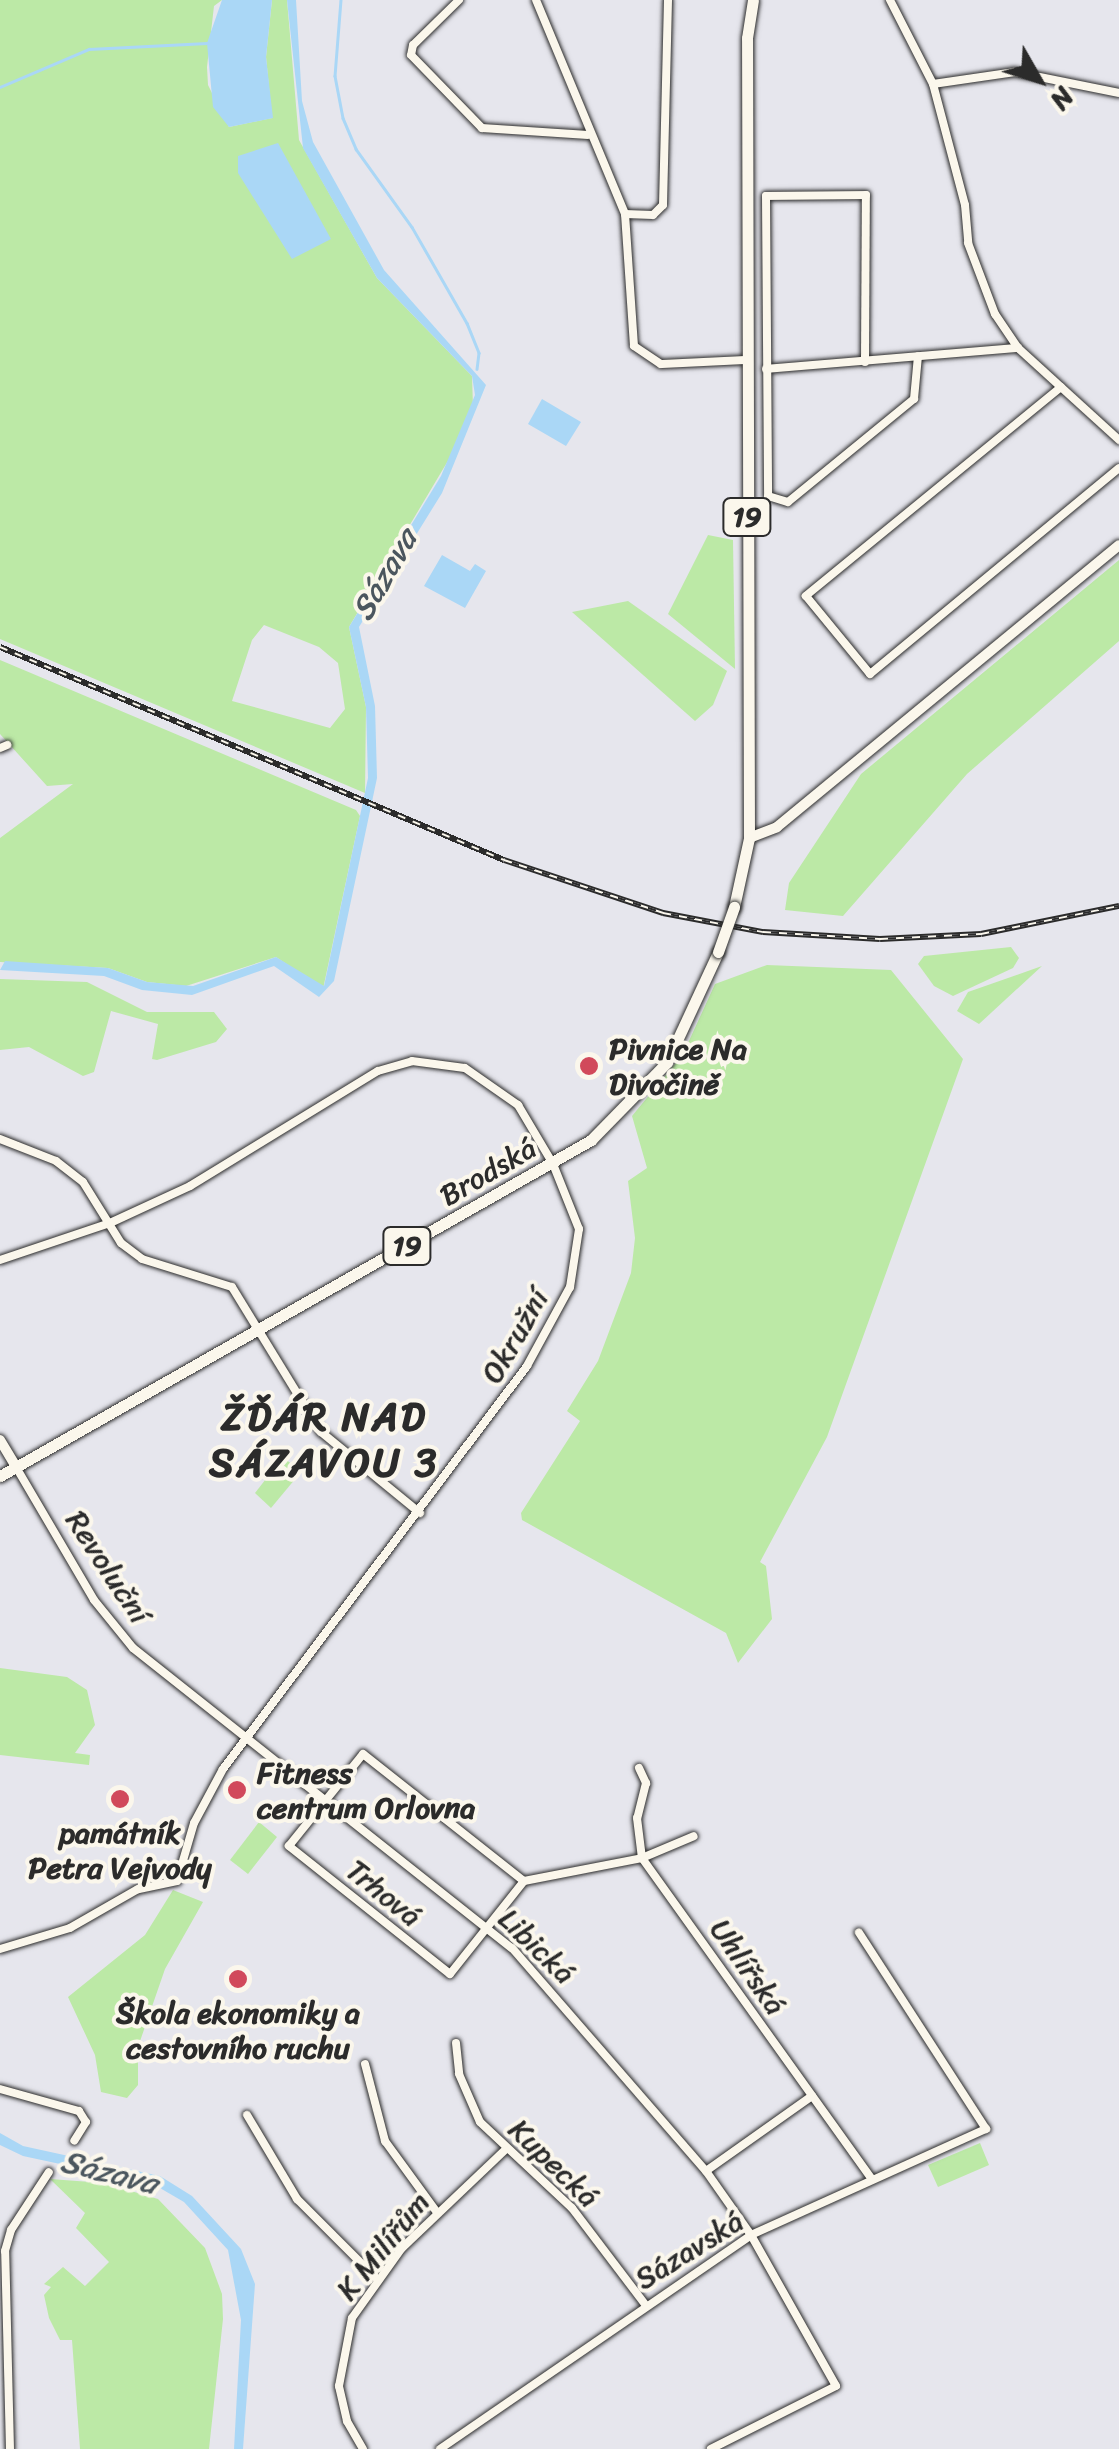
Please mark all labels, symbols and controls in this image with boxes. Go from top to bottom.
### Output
north arrow [989,30,1089,130]
text: N [1038,76,1088,122]
road number: 19 [722,494,772,540]
water label: Sázava [344,523,426,627]
place label: Pivnice Na Divočině [609,1031,747,1102]
marker: Pivnice Na Divočině [578,1055,600,1077]
street label: Brodská [433,1130,543,1214]
road number: 19 [382,1223,432,1269]
street label: Okružní [474,1283,556,1389]
district label: ŽĎÁR NAD SÁZAVOU 3 [209,1393,439,1487]
street label: Revoluční [58,1504,158,1630]
place label: Fitness centrum Orlovna [257,1755,476,1826]
marker: Fitness centrum Orlovna [226,1779,248,1801]
marker: památník Petra Vejvody [109,1788,131,1810]
place label: památník Petra Vejvody [28,1815,212,1886]
street label: Trhová [339,1852,429,1934]
street label: Libická [491,1901,583,1991]
street label: Uhlířská [702,1912,794,2022]
marker: Škola ekonomiky a cestovního ruchu [227,1968,249,1990]
place label: Škola ekonomiky a cestovního ruchu [116,1995,360,2066]
street label: Kupecká [501,2111,607,2215]
water label: Sázava [57,2142,161,2204]
street label: K Milířům [329,2185,437,2307]
street label: Sázavská [628,2203,750,2297]

